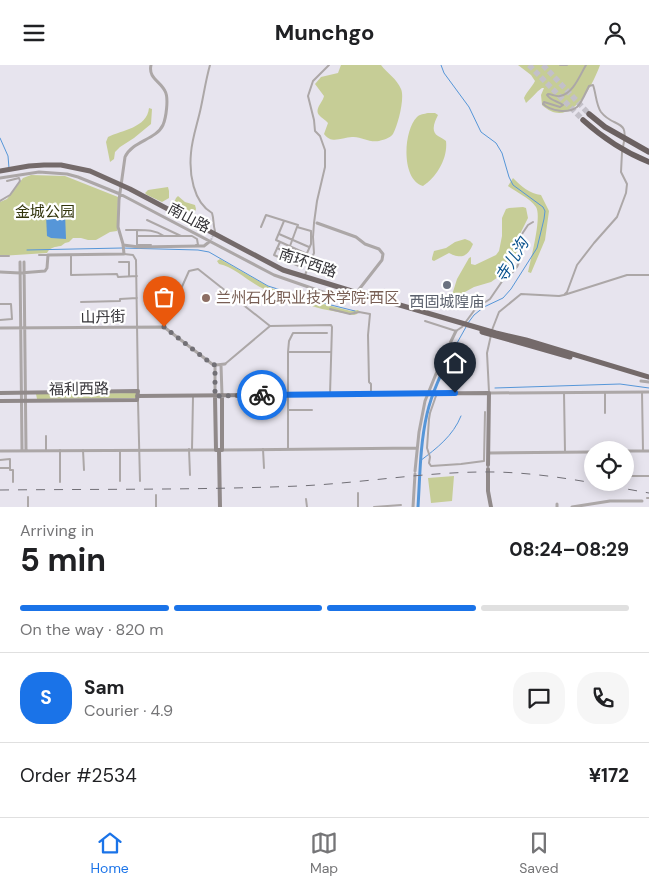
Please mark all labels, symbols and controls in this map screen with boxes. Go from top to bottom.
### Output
text: Munchgo [275,18,374,47]
icon: menu [20,19,48,47]
icon: person [601,19,629,47]
street label: 南山路 [164,199,214,237]
park label: 金城公园 [15,202,75,222]
water label: 寺儿沟 [491,232,534,286]
street label: 南环西路 [276,244,340,282]
pin [143,276,185,327]
marker: 西固城隍庙 [441,279,453,291]
icon: bag [150,283,178,311]
place label: 兰州石化职业技术学院·西区 [216,288,399,308]
marker: 兰州石化职业技术学院·西区 [200,292,212,304]
place label: 西固城隍庙 [409,292,485,312]
street label: 山丹街 [80,307,126,327]
pin [434,342,476,393]
icon: home [441,349,469,377]
courier [237,370,287,420]
street label: 福利西路 [49,378,109,400]
icon: bike [248,381,276,409]
map controls [584,441,634,491]
button: locate [584,441,634,491]
text: Arriving in [20,520,94,541]
text: 08:24–08:29 [509,537,629,562]
text: 5 min [20,539,106,581]
text: On the way · 820 m [20,619,164,640]
button: chat [513,672,565,724]
button: phone [577,672,629,724]
text: Sam [84,675,125,700]
text: S [40,685,52,710]
text: Courier · 4.9 [84,700,173,721]
text: Order #2534 [20,763,137,788]
text: ¥172 [589,763,629,788]
tab: Home [91,829,129,877]
tab: Map [310,829,338,877]
tab: Saved [519,829,558,877]

